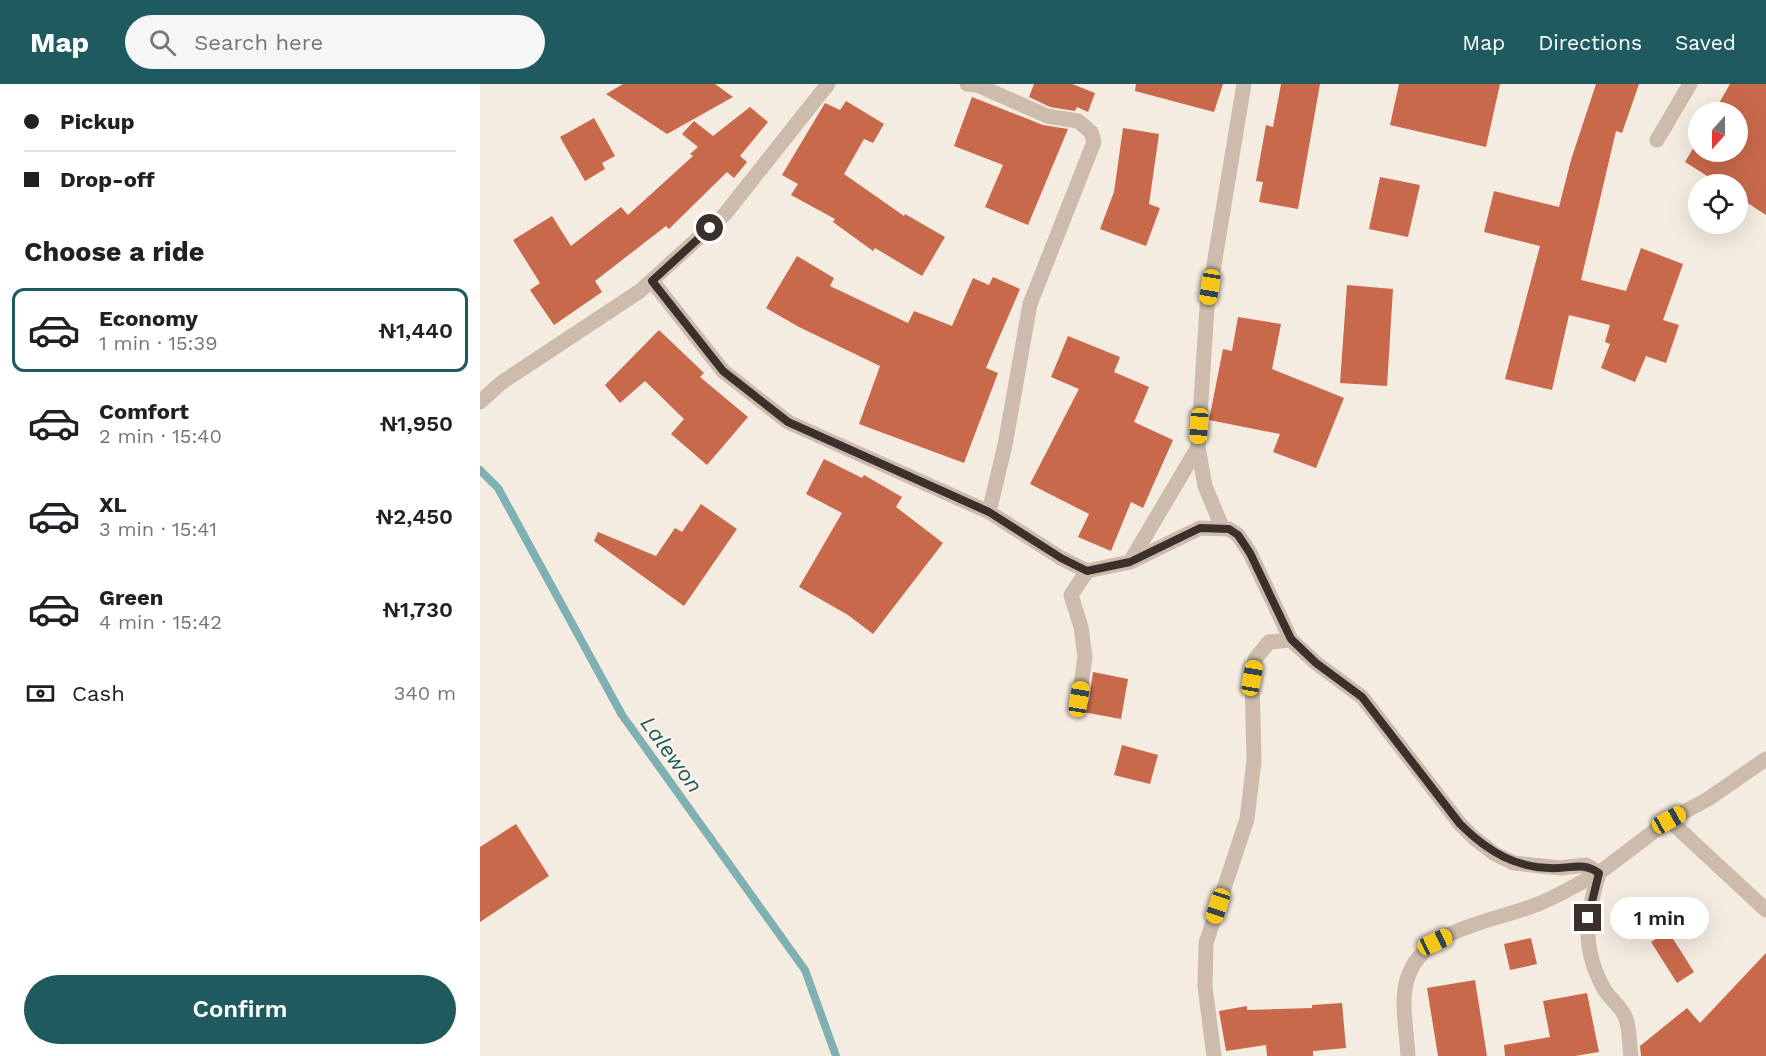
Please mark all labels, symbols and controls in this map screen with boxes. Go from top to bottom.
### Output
search box [125,15,545,69]
text: Map [30,26,89,59]
icon: search [146,26,179,59]
text: Search here [194,30,323,55]
text: Map [1462,30,1505,55]
text: Directions [1538,30,1642,55]
text: Saved [1675,30,1736,55]
north arrow [1688,102,1748,162]
map controls [1688,102,1748,234]
text: Pickup [60,109,135,134]
text: Drop-off [60,167,155,192]
button: locate [1688,174,1748,234]
route start [696,214,723,241]
text: Choose a ride [24,236,204,268]
car [1198,268,1222,306]
icon: car [27,303,81,357]
text: Economy [99,306,198,331]
text: ₦1,440 [378,318,453,343]
text: 1 min · 15:39 [99,331,218,355]
icon: car [27,396,81,450]
text: Comfort [99,399,189,424]
car [1189,407,1209,445]
text: ₦1,950 [380,411,453,436]
text: 2 min · 15:40 [99,424,222,448]
icon: car [27,489,81,543]
text: XL [99,492,127,517]
text: ₦2,450 [376,504,453,529]
text: 3 min · 15:41 [99,517,217,541]
icon: car [27,582,81,636]
text: Green [99,585,163,610]
text: ₦1,730 [382,597,453,622]
text: 4 min · 15:42 [99,610,222,634]
car [1240,659,1264,697]
icon: cash [24,677,57,710]
car [1067,680,1091,718]
text: Cash [72,681,125,706]
text: 340 m [394,681,456,705]
water label: Lalewon [635,711,708,797]
car [1649,803,1689,837]
car [1204,886,1232,926]
callout: 1 min [1609,897,1708,939]
route end [1574,904,1601,931]
text: 1 min [1634,906,1685,930]
car [1415,926,1455,958]
button: Confirm [24,975,456,1044]

